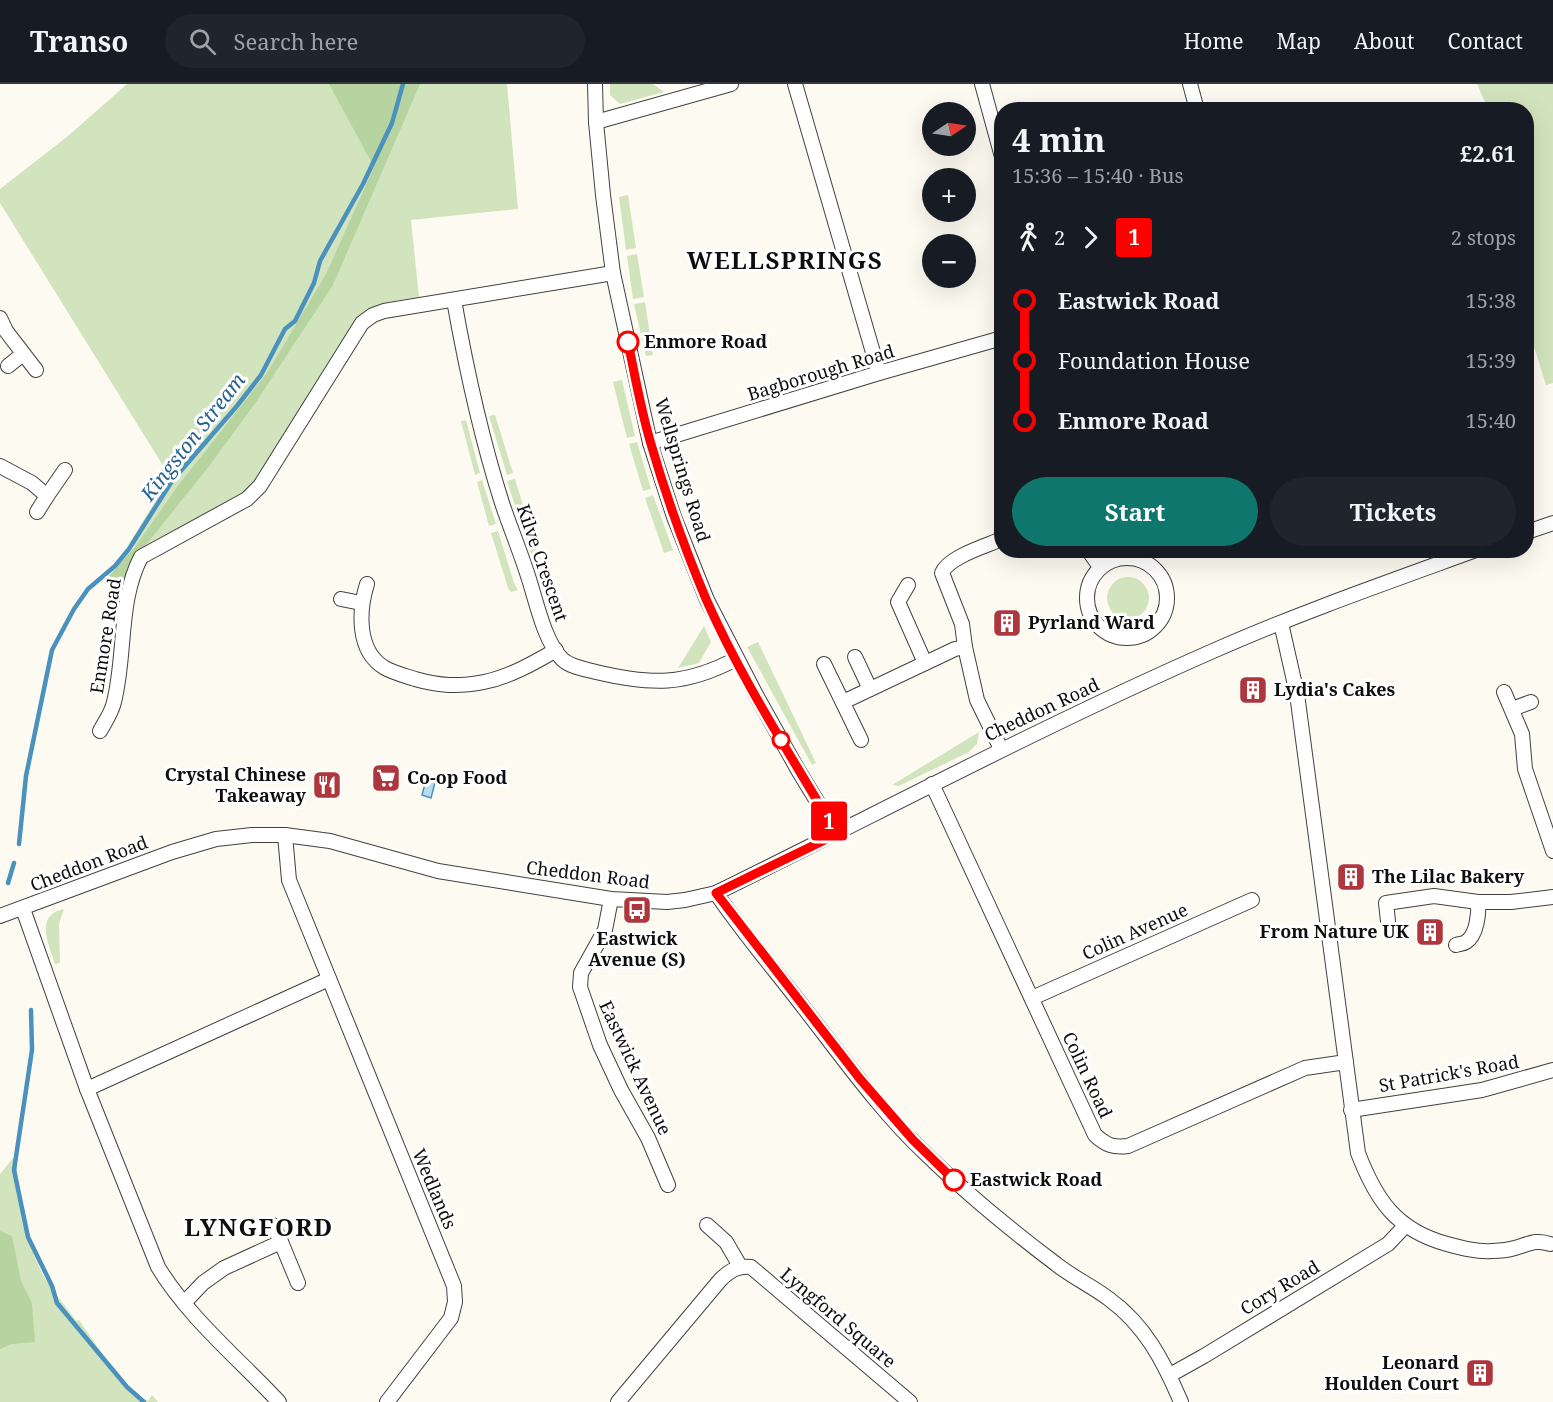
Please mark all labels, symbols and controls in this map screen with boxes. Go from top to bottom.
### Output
search box [165,14,585,68]
text: Transo [30,22,129,60]
icon: search [186,25,219,58]
text: Search here [234,26,358,56]
text: Home [1184,27,1244,55]
text: Map [1277,27,1321,55]
text: About [1354,27,1415,55]
text: Contact [1448,27,1523,55]
north arrow [922,102,976,156]
map controls [922,102,976,288]
text: 4 min [1012,117,1105,162]
text: £2.61 [1460,138,1516,168]
text: 15:36 – 15:40 · Bus [1012,162,1183,189]
button: + [922,168,976,222]
icon: walk [1012,221,1045,254]
icon: forward [1074,221,1107,254]
text: 1 [1128,223,1140,251]
text: 2 [1054,224,1065,251]
text: 2 stops [1451,224,1516,251]
button: − [922,234,976,288]
district label: WELLSPRINGS [687,243,883,276]
text: Eastwick Road [1058,285,1220,315]
text: 15:38 [1466,287,1516,314]
place label: Enmore Road [644,329,768,353]
marker: Enmore Road [617,331,639,353]
street label: Bagborough Road [744,338,897,406]
text: Foundation House [1058,345,1250,375]
text: 15:39 [1466,347,1516,374]
water label: Kingston Stream [134,367,251,507]
street label: Wellsprings Road [650,395,716,545]
text: Enmore Road [1058,405,1209,435]
text: 15:40 [1466,407,1516,434]
button: Start [1012,477,1258,546]
button: Tickets [1270,477,1516,546]
street label: Kilve Crescent [512,501,574,624]
street label: Enmore Road [84,576,126,695]
building icon: Pyrland Ward [991,607,1023,639]
place label: Pyrland Ward [1028,610,1155,634]
street label: Cheddon Road [980,672,1103,746]
building icon: Lydia's Cakes [1237,674,1269,706]
place label: Lydia's Cakes [1274,677,1396,701]
unlabelled marker [772,731,790,749]
place label: Crystal Chinese Takeaway [165,762,307,807]
supermarket icon: Co-op Food [370,762,402,794]
place label: Co-op Food [407,765,508,789]
restaurant icon: Crystal Chinese Takeaway [311,769,343,801]
line badge: 1 [810,802,848,840]
text: 1 [823,807,835,835]
street label: Cheddon Road [26,830,151,897]
street label: Cheddon Road [525,855,651,893]
building icon: The Lilac Bakery [1335,861,1367,893]
place label: The Lilac Bakery [1372,864,1525,888]
bus stop icon: Eastwick Avenue (S) [621,894,653,926]
street label: Colin Avenue [1078,897,1191,965]
building icon: From Nature UK [1414,916,1446,948]
place label: From Nature UK [1260,919,1410,943]
place label: Eastwick Avenue (S) [588,926,686,971]
street label: Eastwick Avenue [594,997,678,1139]
street label: Colin Road [1057,1028,1118,1122]
street label: St Patrick's Road [1377,1049,1521,1097]
street label: Wedlands [407,1145,463,1232]
place label: Eastwick Road [970,1167,1103,1191]
marker: Eastwick Road [943,1169,965,1191]
district label: LYNGFORD [184,1210,334,1243]
street label: Cory Road [1236,1254,1323,1320]
street label: Lyngford Square [776,1262,901,1373]
place label: Leonard Houlden Court [1324,1350,1459,1395]
building icon: Leonard Houlden Court [1464,1357,1496,1389]

